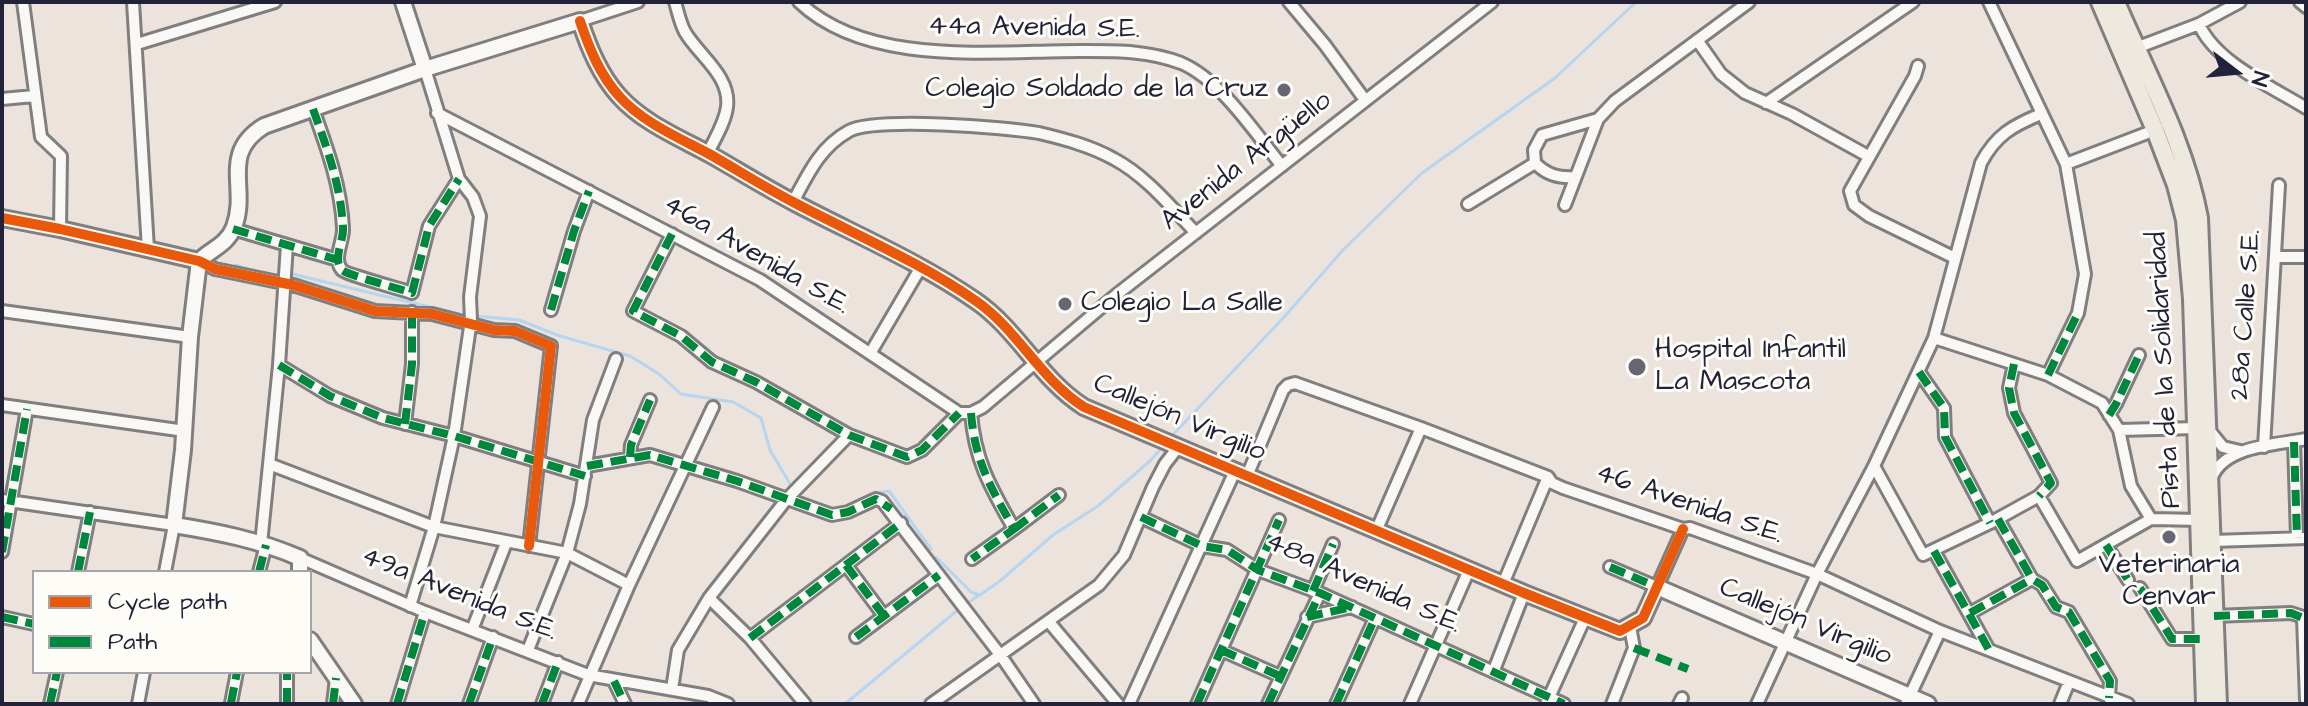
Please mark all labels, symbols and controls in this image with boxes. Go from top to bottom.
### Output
street label: 44a Avenida S.E. [928,10,1140,48]
north arrow [2196,32,2276,112]
text: N [2243,68,2276,90]
place label: Colegio Soldado de la Cruz [925,73,1268,107]
marker: Colegio Soldado de la Cruz [1275,81,1293,99]
street label: Avenida Argüello [1155,85,1339,239]
street label: 46a Avenida S.E. [657,189,855,323]
street label: 28a Calle S.E. [2224,228,2270,402]
street label: Pista de la Solidaridad [2142,231,2190,509]
place label: Colegio La Salle [1081,287,1283,321]
marker: Colegio La Salle [1056,295,1074,313]
place label: Hospital Infantil La Mascota [1655,334,1846,400]
marker: Hospital Infantil La Mascota [1626,356,1648,378]
street label: Callejón Virgilio [1088,368,1270,470]
street label: 46 Avenida S.E. [1591,457,1787,553]
street label: 48a Avenida S.E. [1260,526,1466,642]
marker: Veterinaria Cenvar [2160,528,2178,546]
street label: 49a Avenida S.E. [356,540,562,650]
place label: Veterinaria Cenvar [2098,549,2240,615]
legend [32,570,312,674]
street label: Callejón Virgilio [1714,572,1896,674]
text: Cycle path [108,585,227,619]
text: Path [108,625,157,659]

